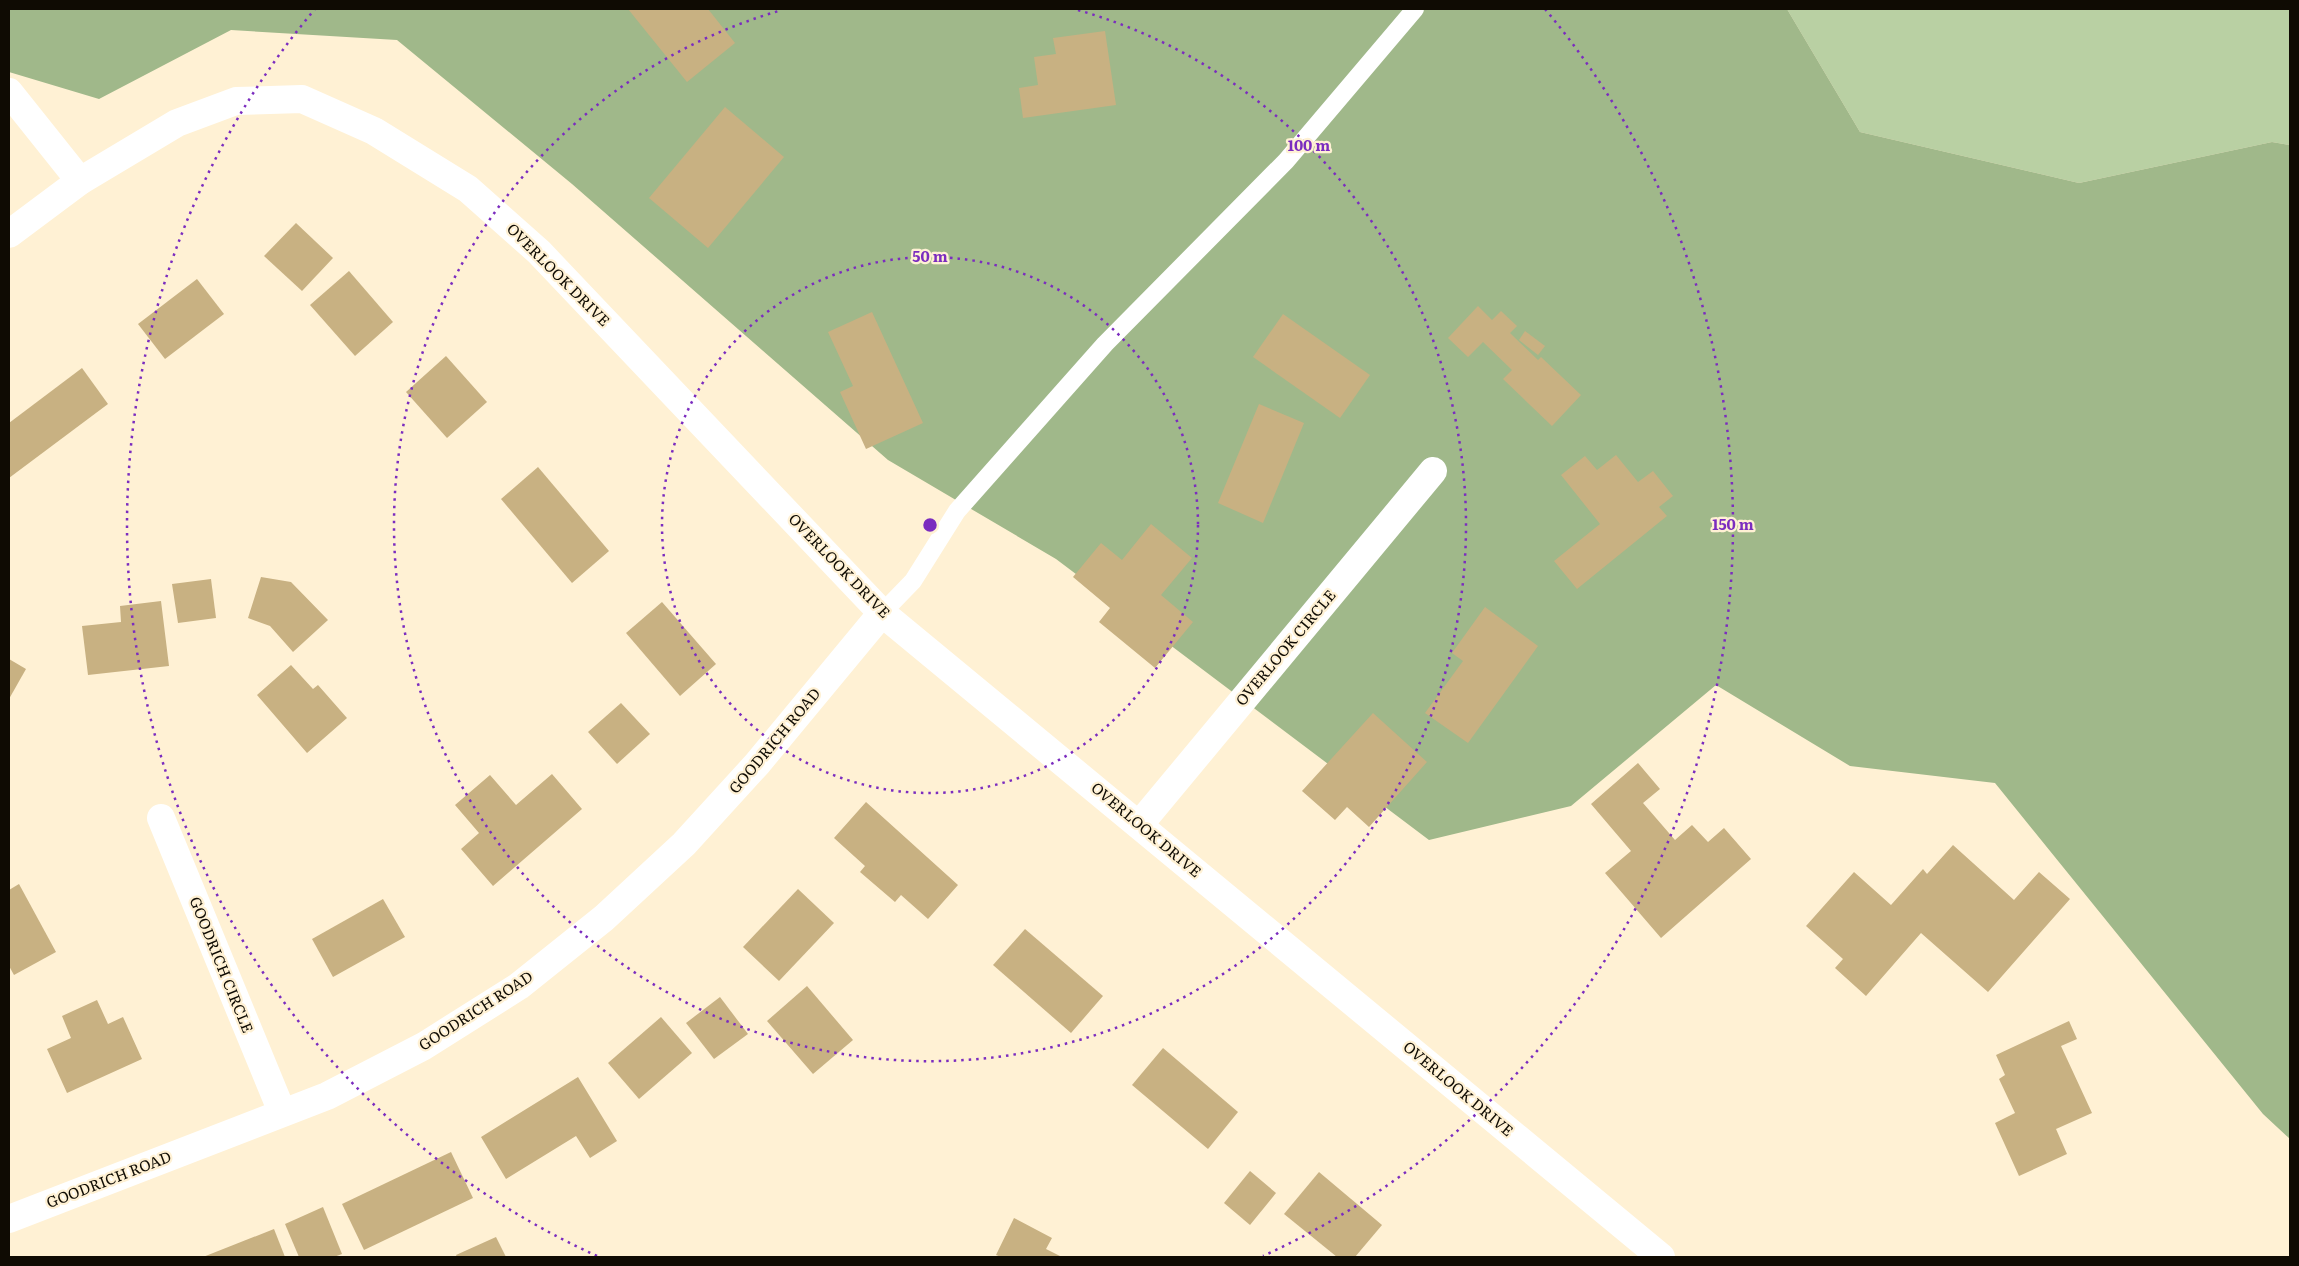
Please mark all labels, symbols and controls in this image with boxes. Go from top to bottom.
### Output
text: 100 m [1288,133,1330,156]
street label: OVERLOOK DRIVE [502,217,616,331]
text: 50 m [912,244,948,267]
street label: OVERLOOK DRIVE [784,507,896,623]
text: 150 m [1712,512,1754,535]
centre of rings [921,516,939,534]
street label: OVERLOOK CIRCLE [1229,584,1340,710]
street label: GOODRICH ROAD [723,682,825,798]
street label: OVERLOOK DRIVE [1087,776,1207,882]
street label: GOODRICH CIRCLE [185,893,260,1036]
street label: GOODRICH ROAD [414,964,537,1055]
street label: OVERLOOK DRIVE [1399,1035,1519,1141]
street label: GOODRICH ROAD [43,1144,174,1213]

